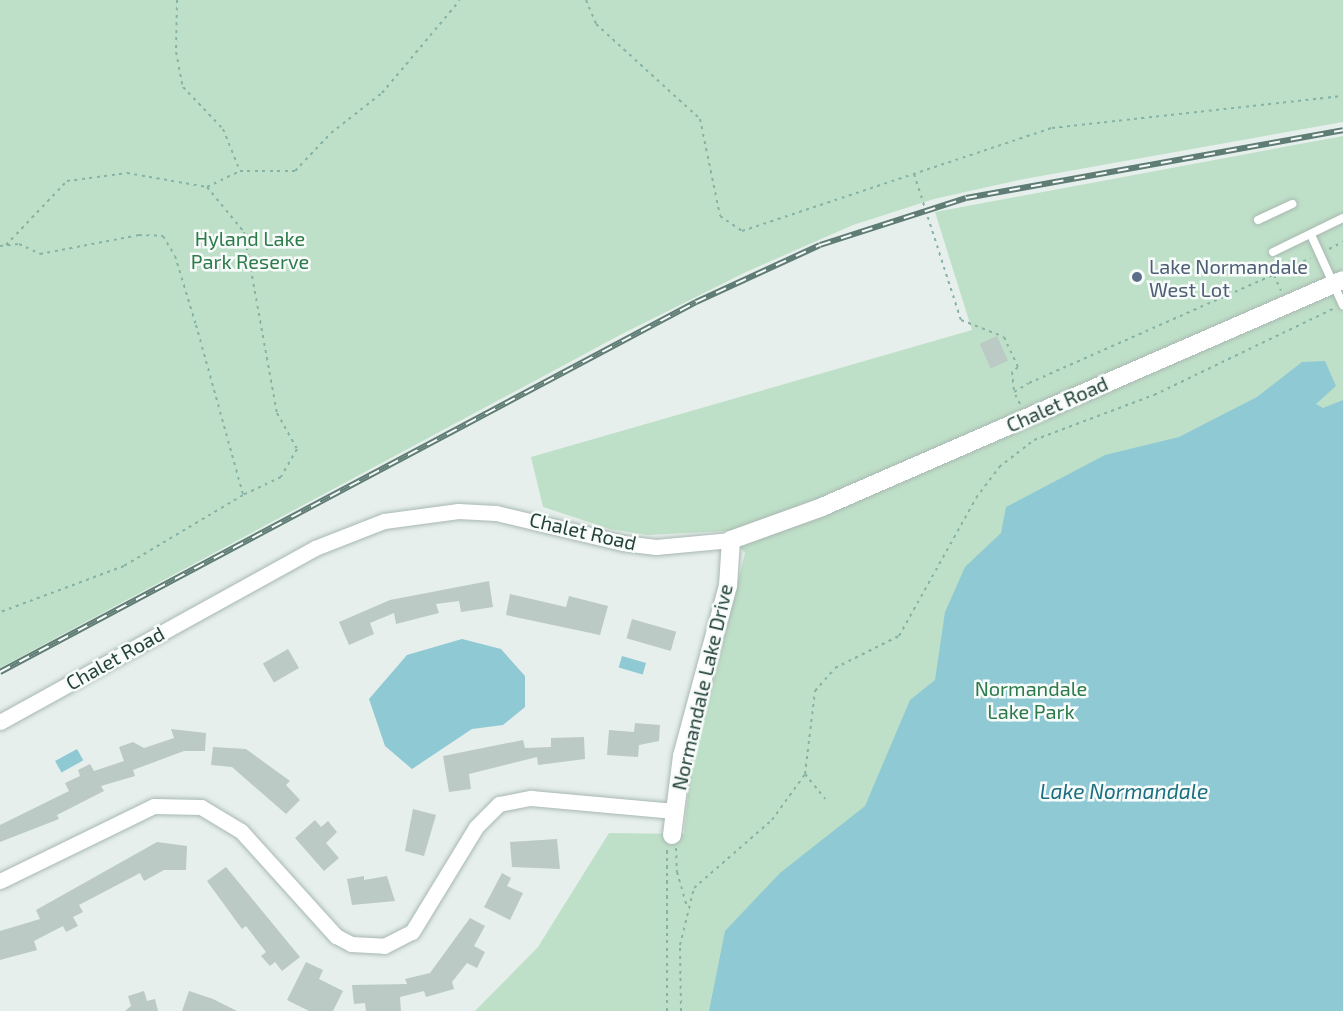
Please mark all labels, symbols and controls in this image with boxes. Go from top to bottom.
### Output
park label: Hyland Lake Park Reserve [191,226,309,273]
place label: Lake Normandale West Lot [1149,254,1308,301]
marker: Lake Normandale West Lot [1130,270,1144,284]
street label: Chalet Road [1002,371,1112,437]
street label: Chalet Road [527,507,639,555]
street label: Normandale Lake Drive [667,582,737,792]
street label: Chalet Road [62,621,168,695]
park label: Normandale Lake Park [975,676,1087,723]
water label: Lake Normandale [1040,778,1208,804]

